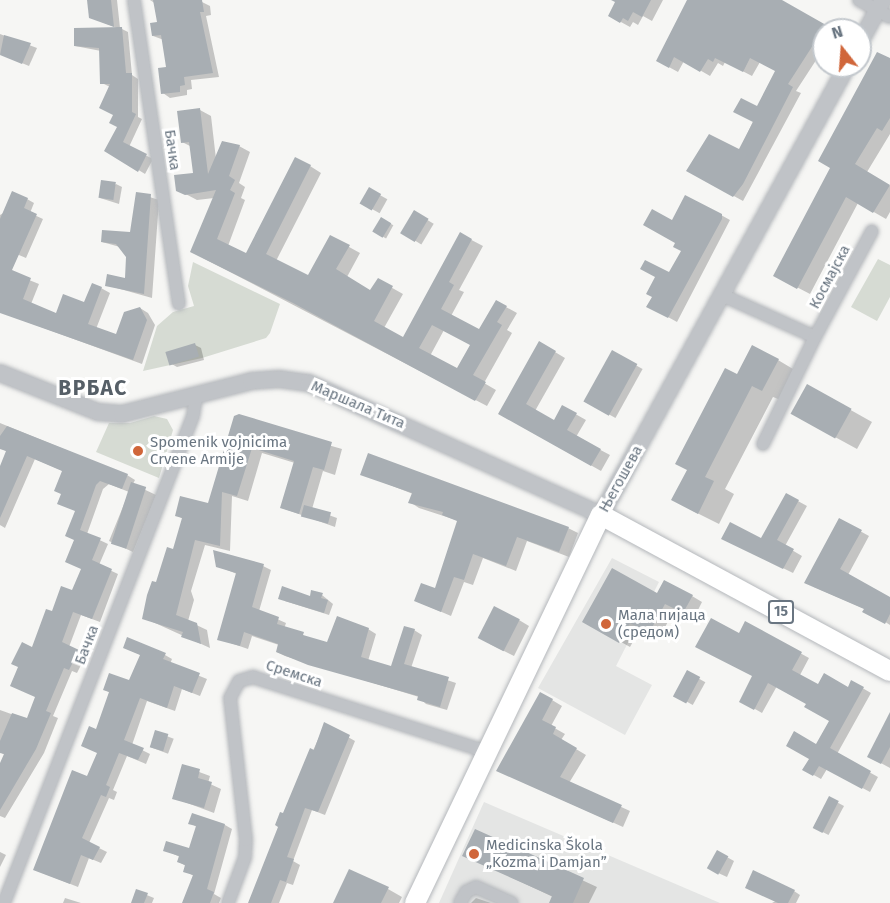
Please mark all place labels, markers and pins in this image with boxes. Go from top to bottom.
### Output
place label: Spomenik vojnicima Crvene Armije [150,433,287,468]
marker: Spomenik vojnicima Crvene Armije [131,444,145,458]
place label: Мала пијаца (средом) [618,606,706,641]
marker: Мала пијаца (средом) [599,617,613,631]
place label: Medicinska Škola „Kozma i Damjan” [486,836,607,871]
marker: Medicinska Škola „Kozma i Damjan” [467,847,481,861]

